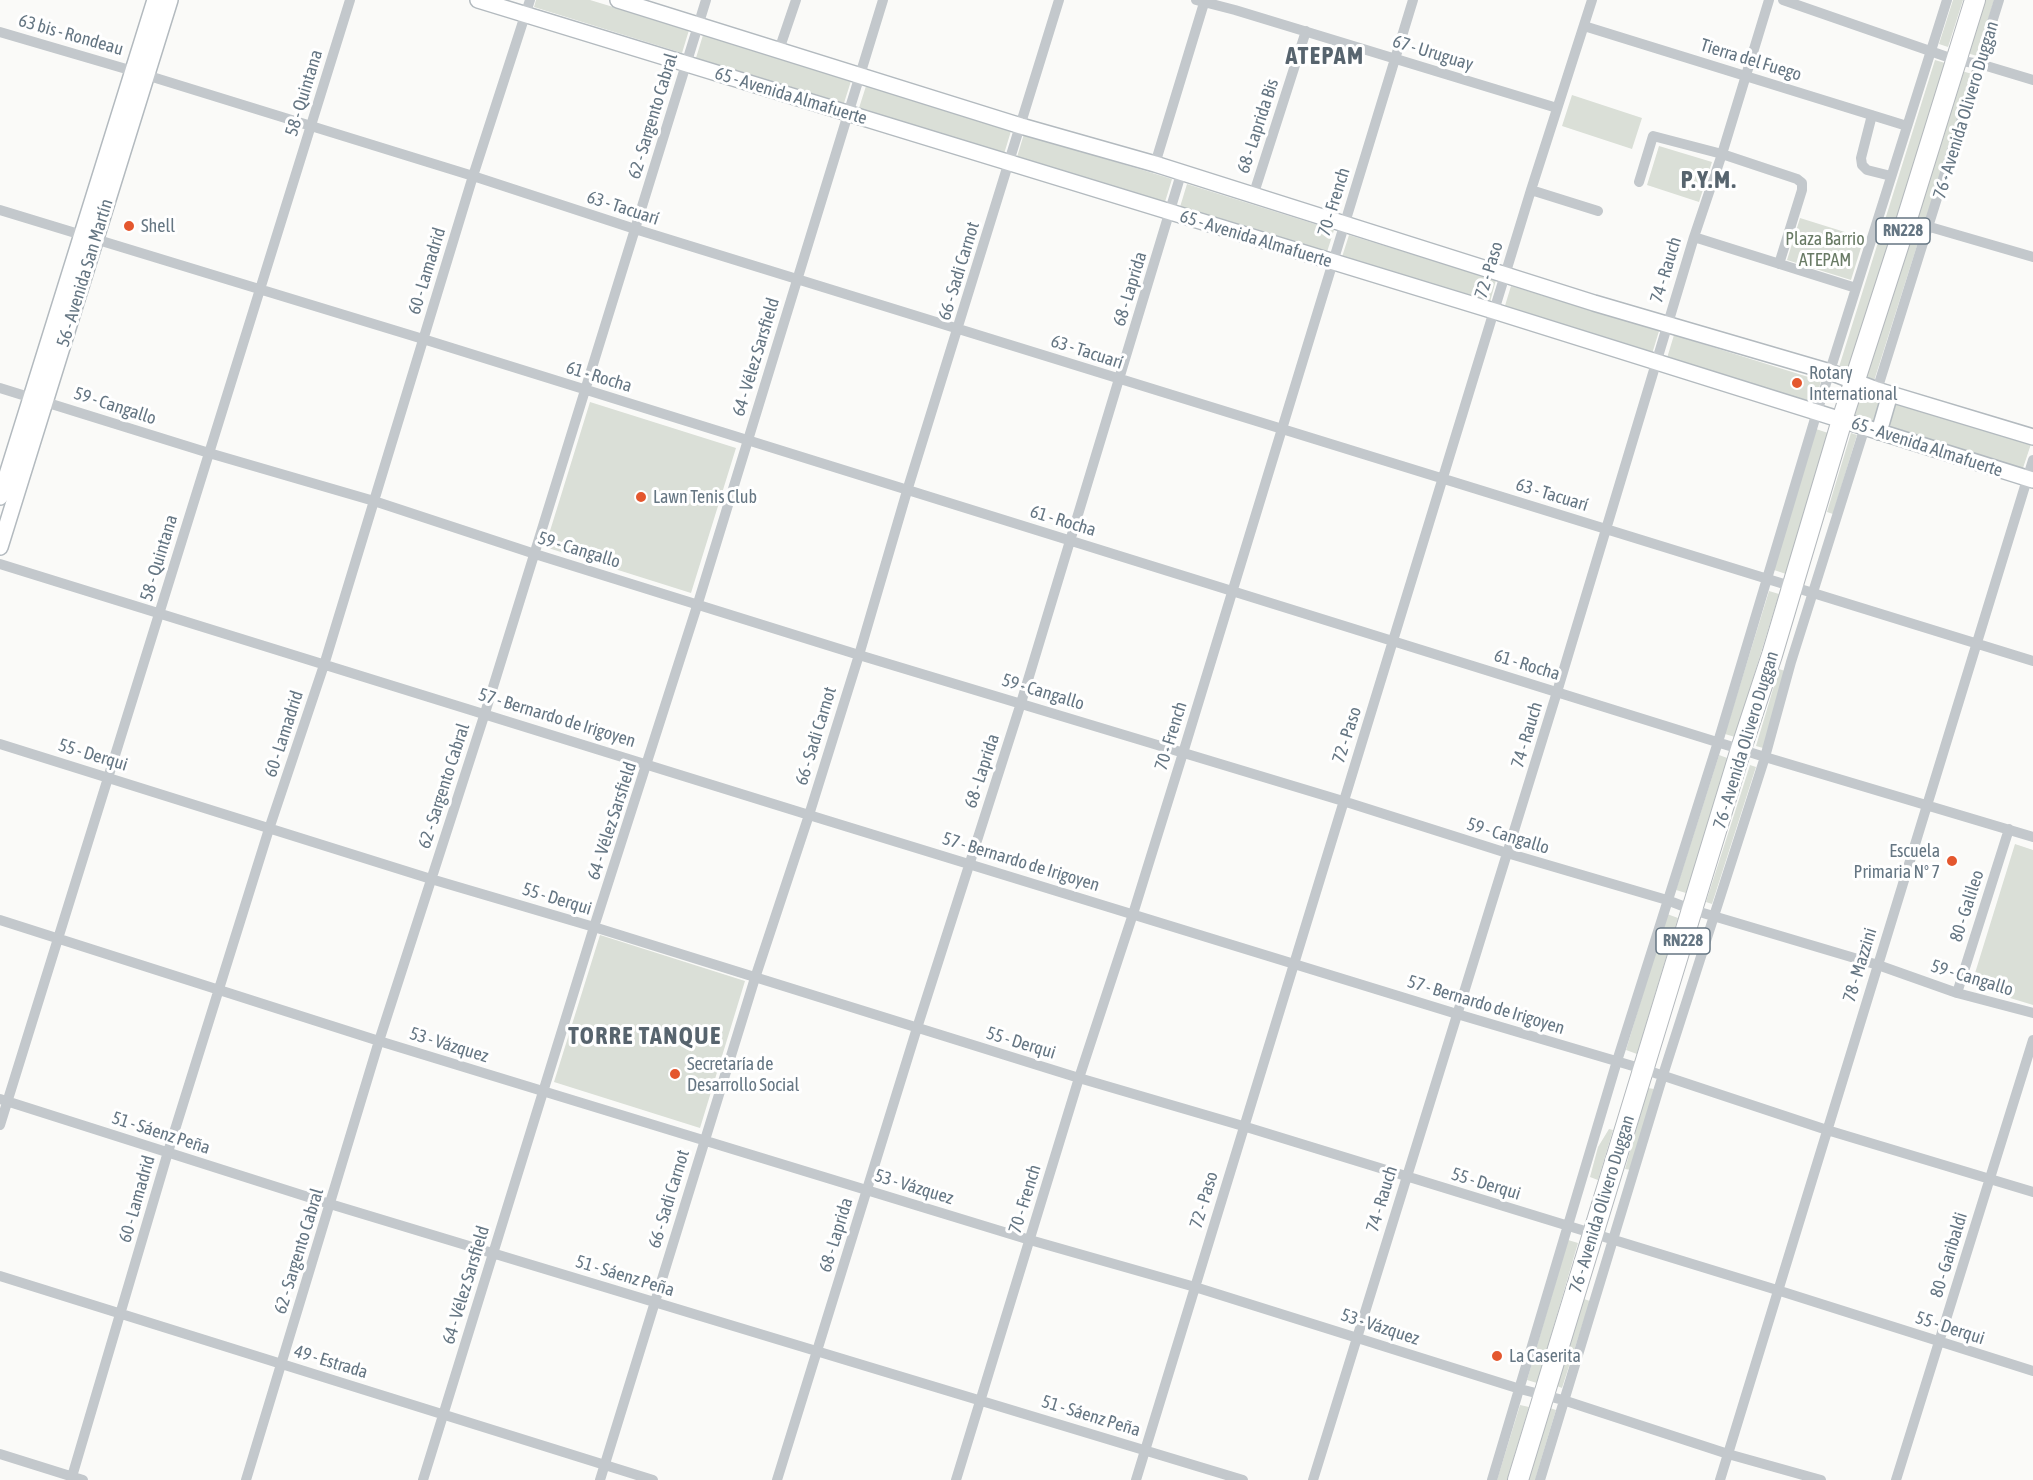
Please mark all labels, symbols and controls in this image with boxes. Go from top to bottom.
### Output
street label: 63 bis - Rondeau [16,10,126,60]
street label: 76 - Avenida Olivero Duggan [1929,19,2003,201]
street label: 67 - Uruguay [1390,31,1476,75]
street label: Tierra del Fuego [1698,34,1804,86]
district label: ATEPAM [1285,42,1365,70]
street label: 58 - Quintana [281,47,327,139]
street label: 62 - Sargento Cabral [624,51,682,181]
street label: 65 - Avenida Almafuerte [712,63,870,129]
street label: 68 - Laprida Bis [1233,76,1283,176]
street label: 70 - French [1313,165,1355,239]
district label: P.Y.M. [1681,166,1737,194]
street label: 63 - Tacuarí [584,186,662,230]
street label: 56 - Avenida San Martín [52,196,118,350]
street label: 65 - Avenida Almafuerte [1177,206,1335,272]
place label: Shell [141,215,175,237]
road number: RN228 [1876,218,1930,244]
marker: Shell [122,219,136,233]
street label: 66 - Sadi Carnot [934,219,984,323]
street label: 60 - Lamadrid [404,225,450,317]
park label: Plaza Barrio ATEPAM [1785,228,1865,270]
street label: 74 - Rauch [1646,234,1686,306]
street label: 72 - Paso [1470,239,1508,301]
street label: 68 - Laprida [1108,249,1152,329]
street label: 64 - Vélez Sarsfield [728,295,784,419]
street label: 63 - Tacuarí [1048,330,1126,374]
street label: 61 - Rocha [564,357,634,397]
place label: Rotary International [1809,362,1898,404]
marker: Rotary International [1790,376,1804,390]
street label: 59 - Cangallo [71,383,159,429]
street label: 65 - Avenida Almafuerte [1849,412,2005,482]
street label: 63 - Tacuarí [1513,474,1591,516]
place label: Lawn Tenis Club [653,486,757,508]
marker: Lawn Tenis Club [634,490,648,504]
street label: 61 - Rocha [1028,501,1098,541]
street label: 58 - Quintana [136,512,182,604]
street label: 59 - Cangallo [535,527,623,573]
street label: 61 - Rocha [1492,645,1562,685]
street label: 76 - Avenida Olivero Duggan [1709,649,1783,831]
street label: 59 - Cangallo [999,669,1087,715]
street label: 57 - Bernardo de Irigoyen [476,684,638,752]
street label: 66 - Sadi Carnot [791,684,841,788]
street label: 60 - Lamadrid [260,688,308,780]
street label: 70 - French [1150,699,1192,773]
street label: 74 - Rauch [1507,699,1547,771]
street label: 72 - Paso [1328,704,1366,766]
street label: 62 - Sargento Cabral [414,721,474,851]
street label: 68 - Laprida [960,731,1004,811]
street label: 55 - Derqui [56,734,130,776]
street label: 64 - Vélez Sarsfield [583,759,641,883]
street label: 59 - Cangallo [1464,813,1552,859]
street label: 57 - Bernardo de Irigoyen [940,828,1102,896]
place label: Escuela Primaria N° 7 [1854,840,1940,882]
marker: Escuela Primaria N° 7 [1945,854,1959,868]
street label: 80 - Galileo [1945,867,1989,945]
street label: 55 - Derqui [520,878,594,920]
street label: 78 - Mazzini [1838,925,1882,1005]
road number: RN228 [1656,928,1710,954]
street label: 59 - Cangallo [1928,955,2016,1001]
street label: 57 - Bernardo de Irigoyen [1405,971,1567,1039]
district label: TORRE TANQUE [568,1022,722,1050]
street label: 55 - Derqui [984,1022,1058,1064]
street label: 53 - Vázquez [407,1023,491,1067]
place label: Secretaría de Desarrollo Social [687,1053,799,1096]
marker: Secretaría de Desarrollo Social [668,1067,682,1081]
street label: 51 - Sáenz Peña [109,1107,213,1159]
street label: 76 - Avenida Olivero Duggan [1565,1113,1639,1295]
street label: 66 - Sadi Carnot [644,1147,694,1251]
street label: 60 - Lamadrid [114,1153,160,1245]
street label: 70 - French [1004,1162,1046,1236]
street label: 74 - Rauch [1362,1163,1402,1235]
street label: 55 - Derqui [1449,1163,1523,1205]
street label: 53 - Vázquez [872,1165,956,1209]
street label: 72 - Paso [1185,1169,1223,1231]
street label: 62 - Sargento Cabral [270,1186,328,1316]
street label: 68 - Laprida [814,1195,858,1275]
street label: 80 - Garibaldi [1926,1210,1972,1300]
street label: 64 - Vélez Sarsfield [438,1223,494,1347]
street label: 51 - Sáenz Peña [573,1251,677,1301]
street label: 53 - Vázquez [1338,1304,1422,1350]
street label: 55 - Derqui [1913,1307,1987,1349]
street label: 49 - Estrada [292,1341,370,1383]
place label: La Caserita [1509,1345,1581,1367]
marker: La Caserita [1490,1349,1504,1363]
street label: 51 - Sáenz Peña [1039,1391,1143,1441]

